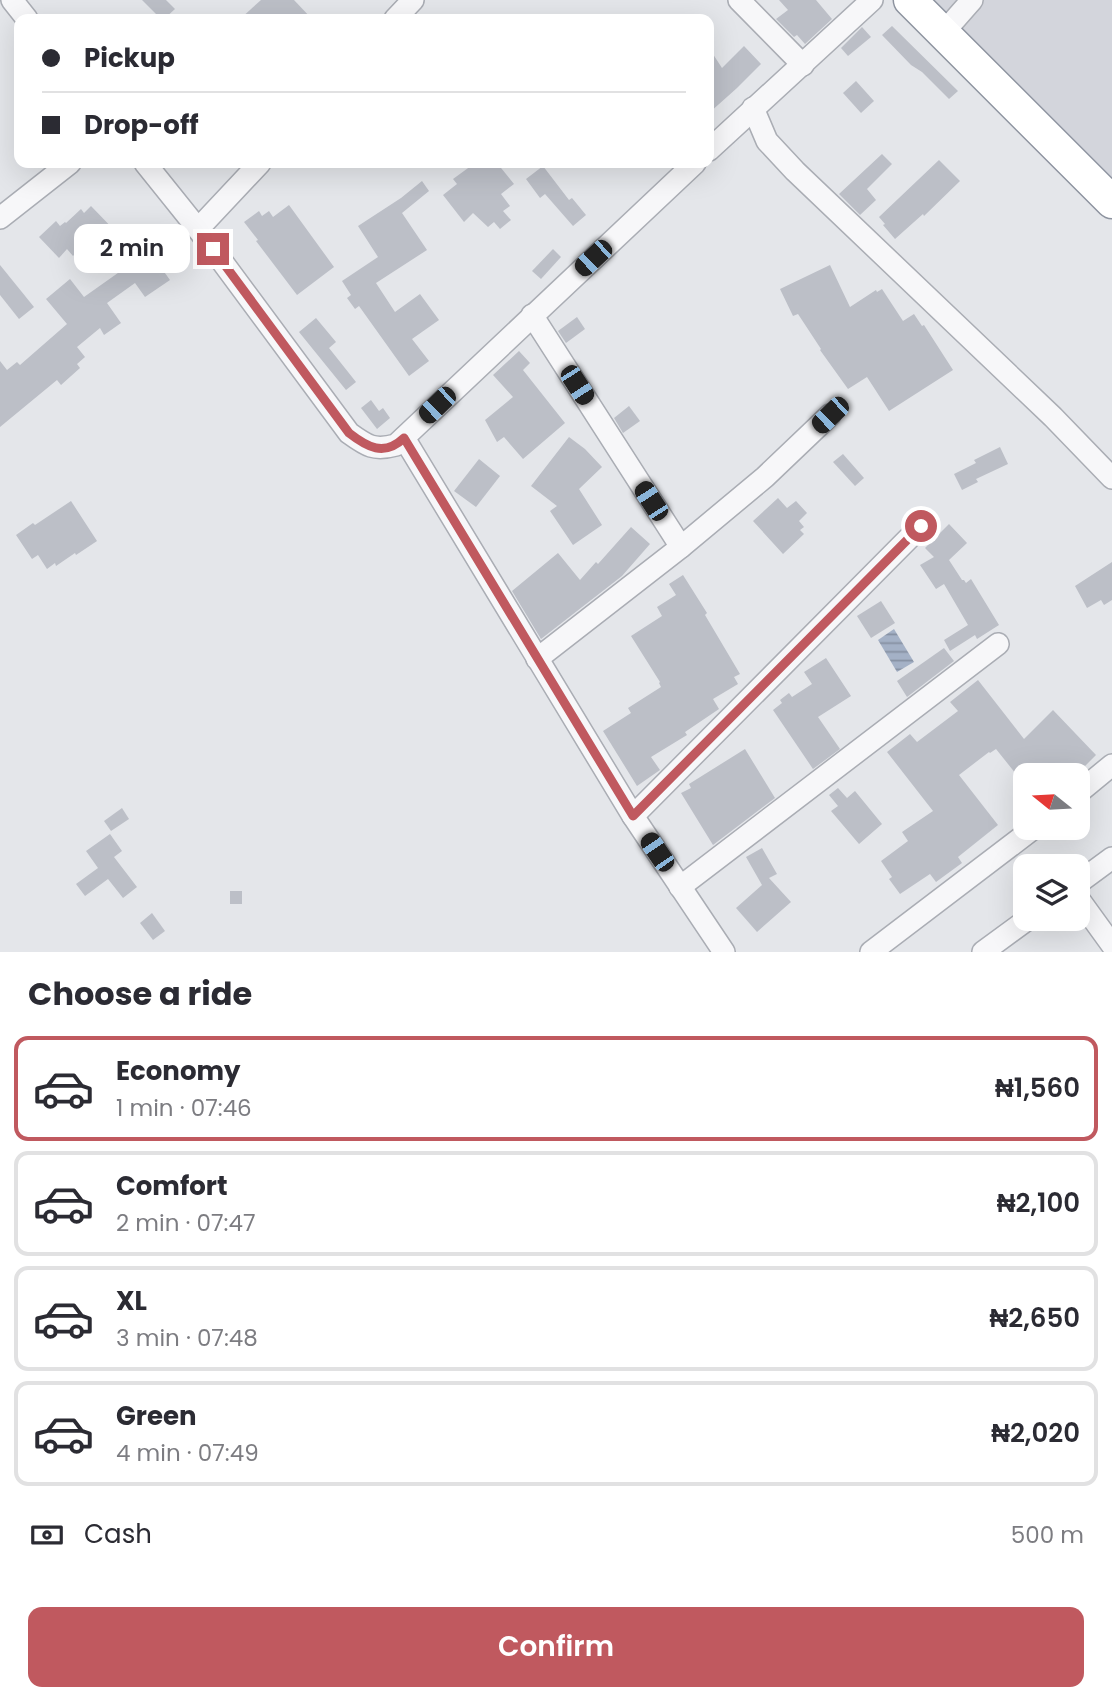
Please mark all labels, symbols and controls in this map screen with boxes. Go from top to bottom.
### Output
text: Pickup [84,40,175,76]
text: Drop-off [84,107,199,143]
callout: 2 min [73,224,188,274]
text: 2 min [100,232,164,264]
route end [197,233,229,265]
car [571,236,616,280]
car [557,362,598,408]
car [415,383,460,427]
car [808,393,853,437]
car [631,478,672,524]
route start [905,510,937,542]
north arrow [1013,763,1090,840]
map controls [1013,763,1090,931]
car [637,829,678,875]
button: layers [1013,854,1090,931]
text: Choose a ride [28,971,252,1016]
text: Economy [116,1053,240,1089]
icon: car [32,1057,95,1120]
text: ₦1,560 [995,1070,1080,1106]
text: 1 min · 07:46 [116,1092,252,1124]
text: Comfort [116,1168,228,1204]
icon: car [32,1172,95,1235]
text: ₦2,100 [997,1185,1080,1221]
text: 2 min · 07:47 [116,1207,256,1239]
text: XL [116,1283,147,1319]
icon: car [32,1287,95,1350]
text: ₦2,650 [990,1300,1080,1336]
text: 3 min · 07:48 [116,1322,258,1354]
text: Green [116,1398,197,1434]
icon: car [32,1402,95,1465]
text: ₦2,020 [991,1415,1080,1451]
text: 4 min · 07:49 [116,1437,259,1469]
icon: cash [28,1516,66,1554]
text: Cash [84,1516,152,1552]
text: 500 m [1011,1519,1084,1551]
button: Confirm [28,1607,1084,1687]

